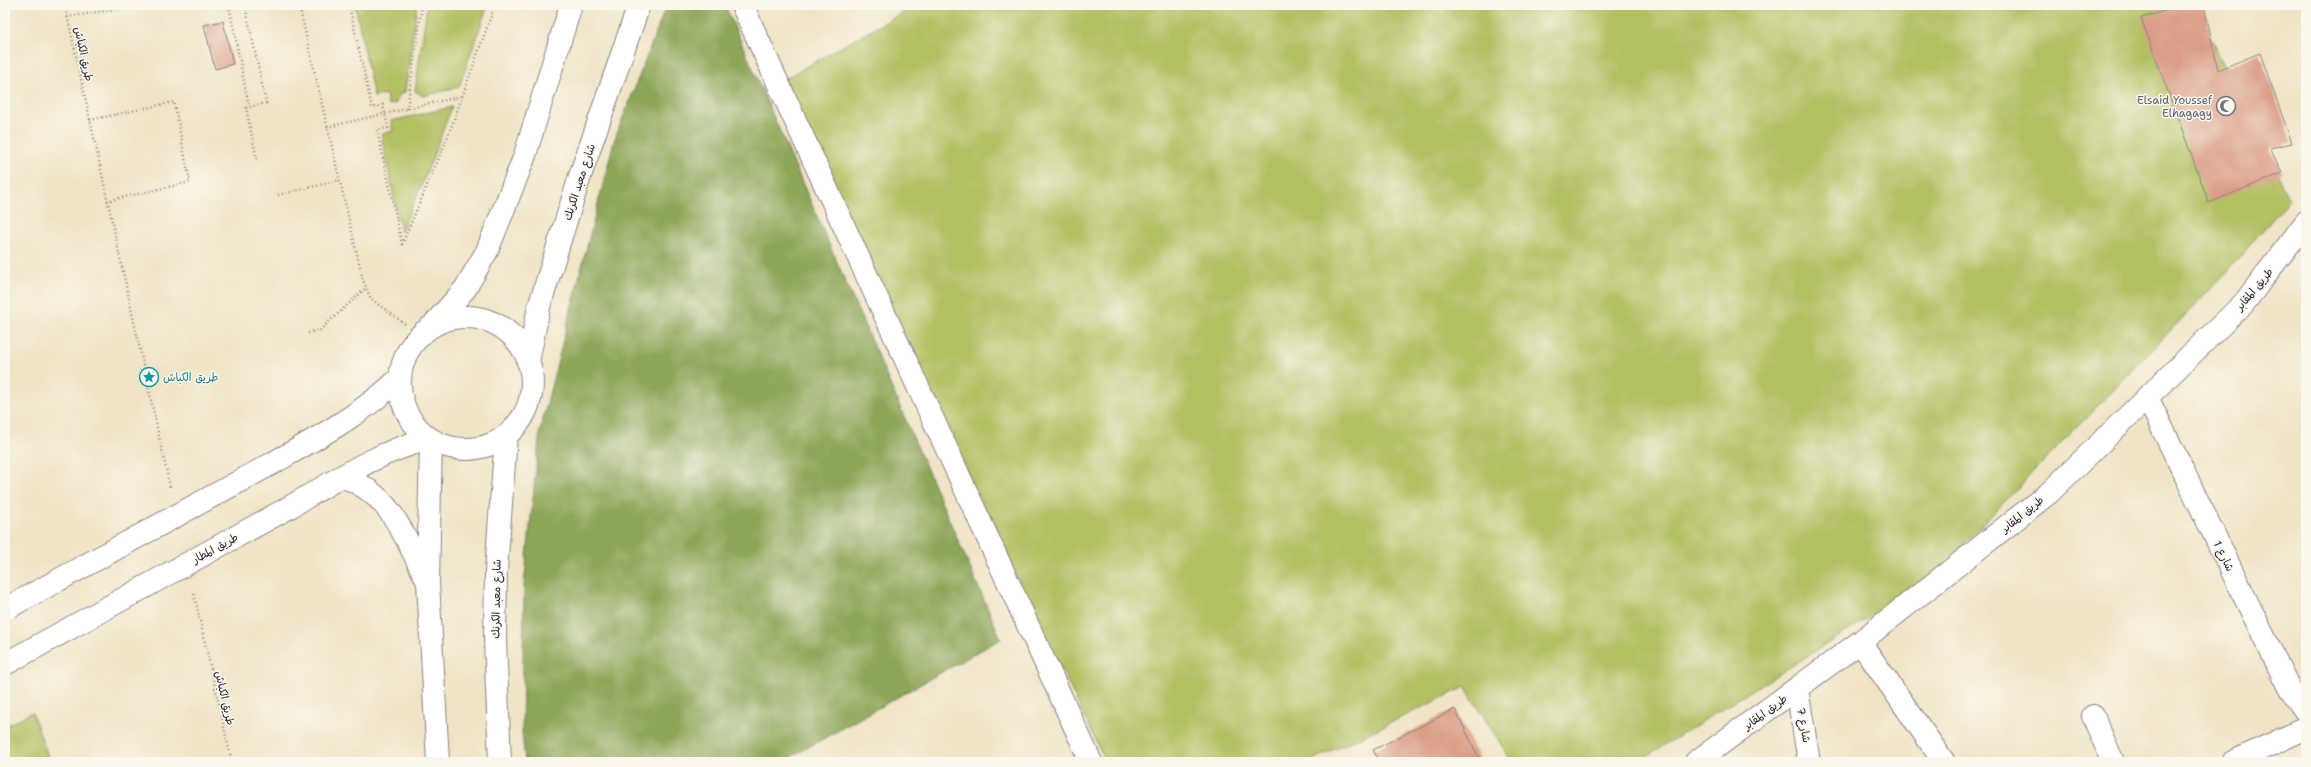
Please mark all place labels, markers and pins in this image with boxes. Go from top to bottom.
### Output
place label: Elsaid Youssef Elhagagy [2137,93,2213,121]
mosque icon: Elsaid Youssef Elhagagy [2215,95,2237,117]
place icon: طريق الكباش [138,366,160,388]
place label: طريق الكباش [163,370,218,385]

